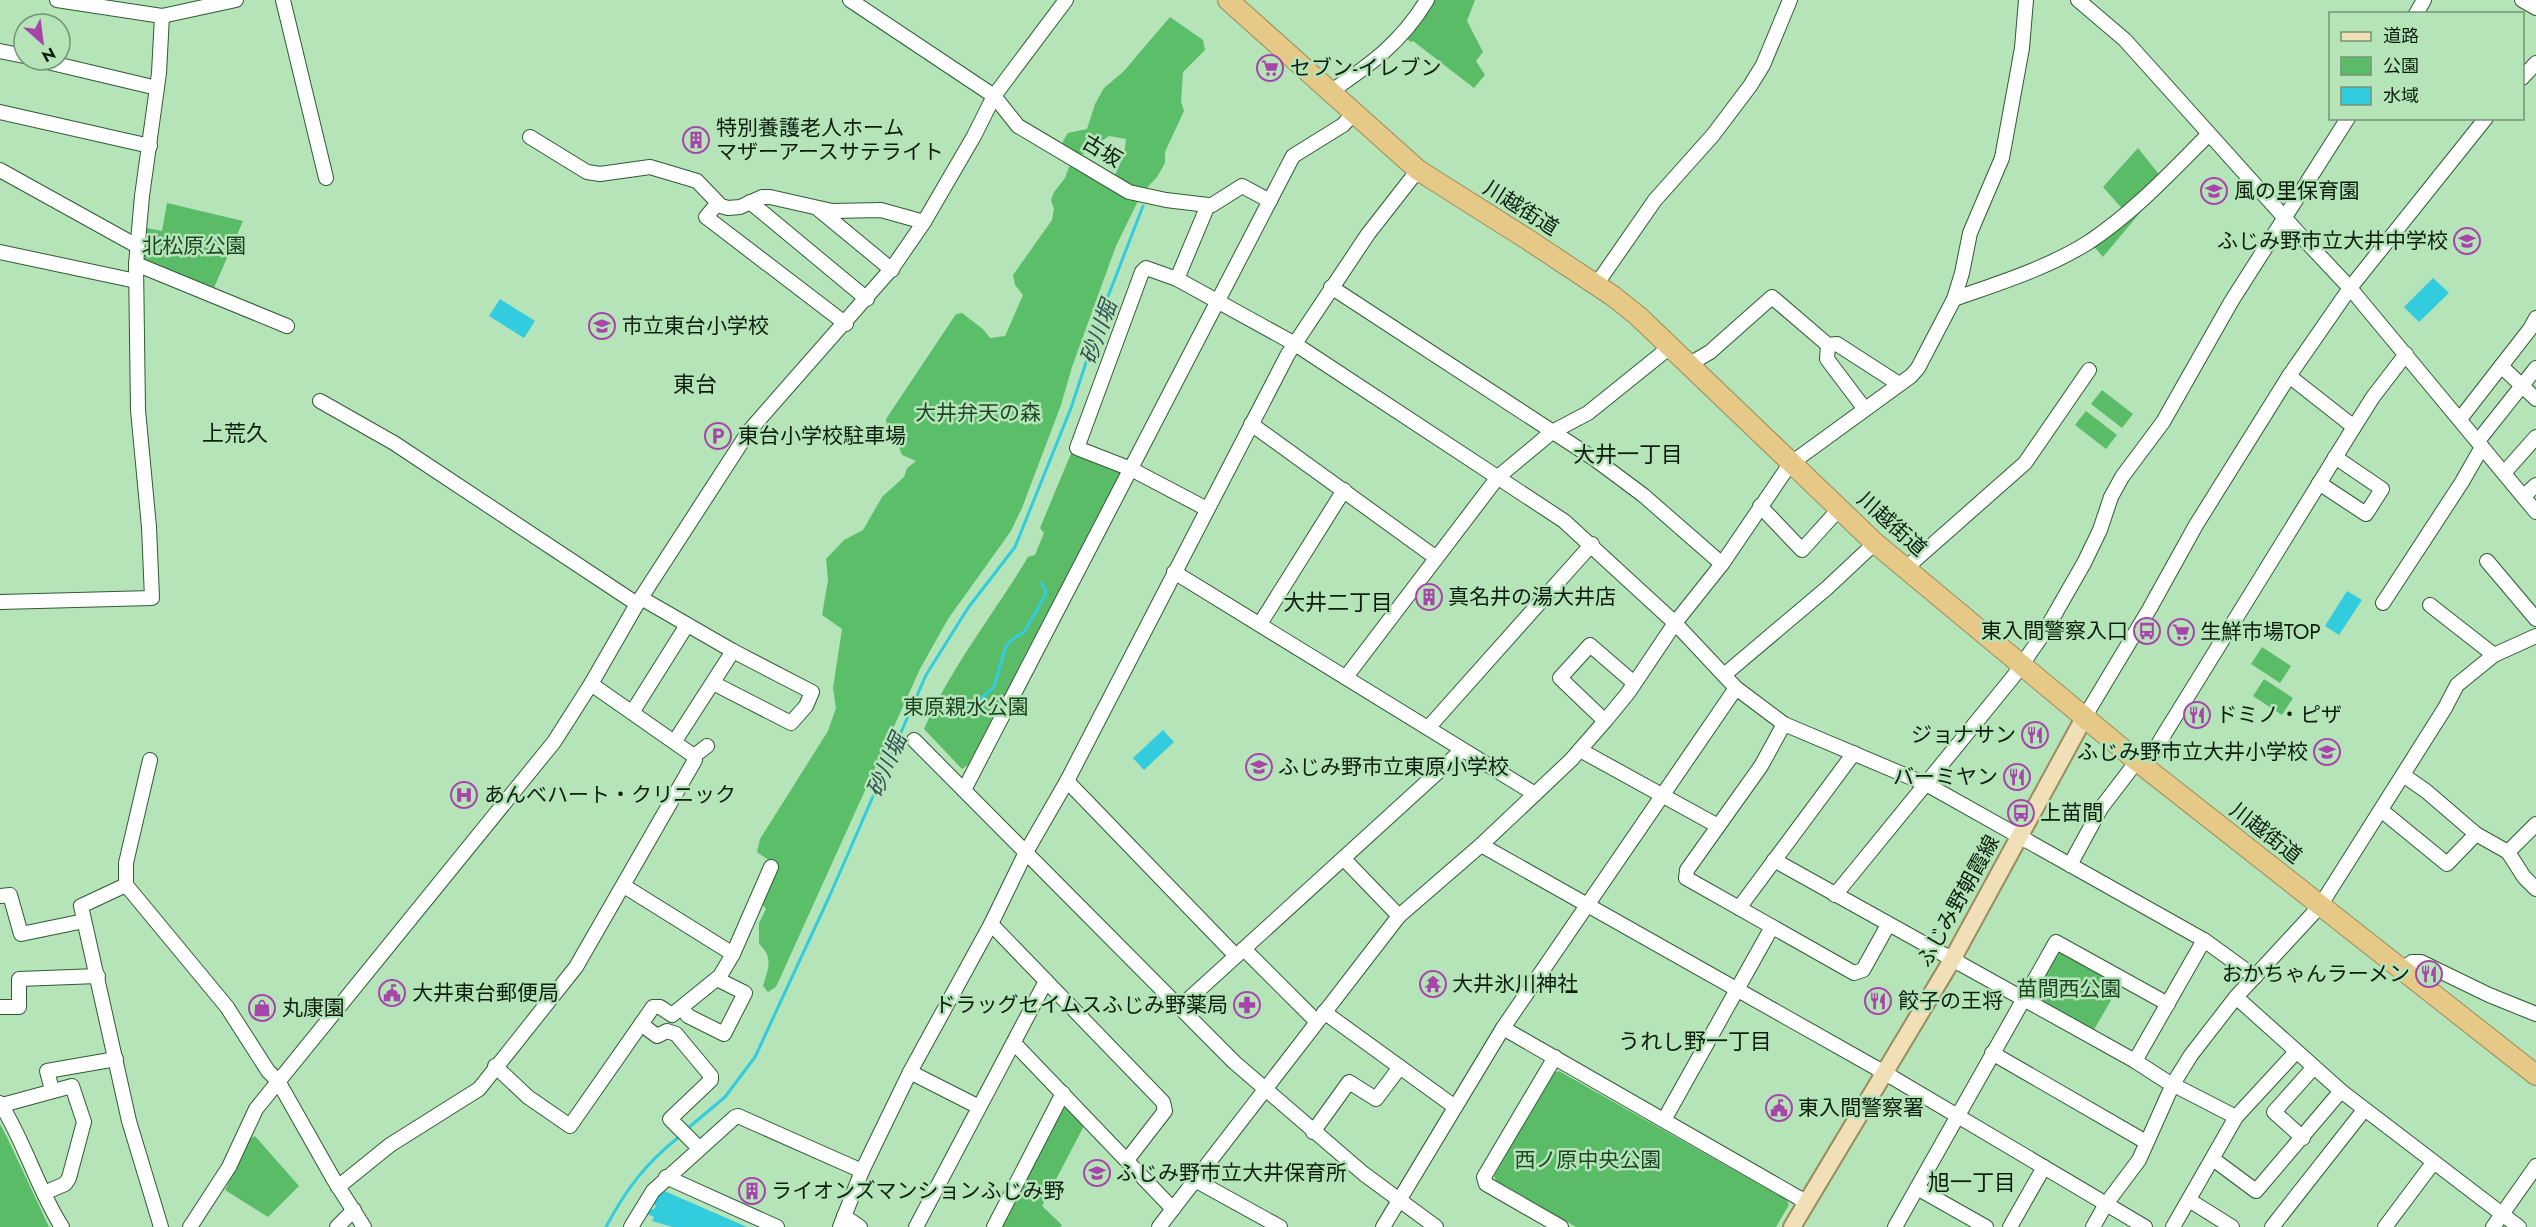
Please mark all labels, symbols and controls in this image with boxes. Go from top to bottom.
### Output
north arrow [12,12,72,72]
legend [2329,12,2524,120]
text: 道路 [2383,23,2419,49]
text: N [38,42,60,68]
supermarket icon: セブン-イレブン [1255,53,1285,83]
place label: セブン-イレブン [1290,53,1441,83]
text: 公園 [2383,53,2419,79]
text: 水域 [2383,83,2419,109]
place label: 特別養護老人ホーム マザーアースサテライト [716,113,944,167]
building icon: 特別養護老人ホーム マザーアースサテライト [681,125,711,155]
street label: 古坂 [1076,127,1128,175]
street label: 川越街道 [1477,173,1565,243]
school or university icon: 風の里保育園 [2199,176,2229,206]
place label: 風の里保育園 [2234,176,2360,206]
place label: ふじみ野市立大井中学校 [2217,226,2448,256]
school or university icon: ふじみ野市立大井中学校 [2452,226,2482,256]
park label: 北松原公園 [142,231,247,261]
water label: 砂川堀 [1072,293,1125,368]
school or university icon: 市立東台小学校 [587,311,617,341]
place label: 市立東台小学校 [622,311,769,341]
district label: 東台 [673,368,717,400]
park label: 大井弁天の森 [915,398,1041,428]
district label: 上荒久 [202,417,268,449]
parking icon: 東台小学校駐車場 [703,421,733,451]
place label: 東台小学校駐車場 [738,421,906,451]
district label: 大井一丁目 [1573,438,1683,470]
street label: 川越街道 [1851,485,1933,563]
building icon: 真名井の湯大井店 [1414,582,1444,612]
place label: 真名井の湯大井店 [1448,582,1616,612]
district label: 大井二丁目 [1283,586,1393,618]
place label: 東入間警察入口 [1981,616,2128,646]
bus stop icon: 東入間警察入口 [2132,616,2162,646]
supermarket icon: 生鮮市場TOP [2166,617,2196,647]
place label: 生鮮市場TOP [2200,617,2321,647]
park label: 東原親水公園 [903,692,1029,722]
restaurant icon: ドミノ・ピザ [2182,700,2212,730]
place label: ドミノ・ピザ [2216,700,2342,730]
place label: ジョナサン [1911,720,2016,750]
restaurant icon: ジョナサン [2020,720,2050,750]
water label: 砂川堀 [858,726,915,802]
place label: ふじみ野市立大井小学校 [2077,737,2308,767]
school or university icon: ふじみ野市立大井小学校 [2312,737,2342,767]
school or university icon: ふじみ野市立東原小学校 [1244,752,1274,782]
place label: ふじみ野市立東原小学校 [1278,752,1509,782]
place label: バーミヤン [1893,762,1998,792]
restaurant icon: バーミヤン [2002,762,2032,792]
hospital icon: あんべハート・クリニック [449,780,479,810]
place label: あんべハート・クリニック [484,780,736,810]
street label: 川越街道 [2224,795,2308,871]
bus stop icon: 上苗間 [2006,798,2036,828]
place label: 上苗間 [2040,798,2103,828]
street label: ふじみ野朝霞線 [1909,829,2007,973]
place label: おかちゃんラーメン [2222,959,2410,989]
restaurant icon: おかちゃんラーメン [2414,959,2444,989]
temple icon: 大井氷川神社 [1418,969,1448,999]
place label: 大井氷川神社 [1452,969,1578,999]
park label: 苗間西公園 [2017,974,2122,1004]
public building icon: 大井東台郵便局 [377,978,407,1008]
place label: 大井東台郵便局 [412,978,559,1008]
restaurant icon: 餃子の王将 [1863,986,1893,1016]
place label: 餃子の王将 [1898,986,2003,1016]
place label: ドラッグセイムスふじみ野薬局 [934,990,1228,1020]
pharmacy icon: ドラッグセイムスふじみ野薬局 [1232,990,1262,1020]
shop icon: 丸康園 [247,993,277,1023]
place label: 丸康園 [282,993,345,1023]
district label: うれし野一丁目 [1618,1025,1772,1057]
public building icon: 東入間警察署 [1764,1093,1794,1123]
place label: 東入間警察署 [1798,1093,1924,1123]
park label: 西ノ原中央公園 [1515,1145,1662,1175]
school or university icon: ふじみ野市立大井保育所 [1082,1158,1112,1188]
place label: ふじみ野市立大井保育所 [1116,1158,1347,1188]
district label: 旭一丁目 [1928,1166,2016,1198]
building icon: ライオンズマンションふじみ野 [737,1176,767,1206]
place label: ライオンズマンションふじみ野 [771,1176,1065,1206]

